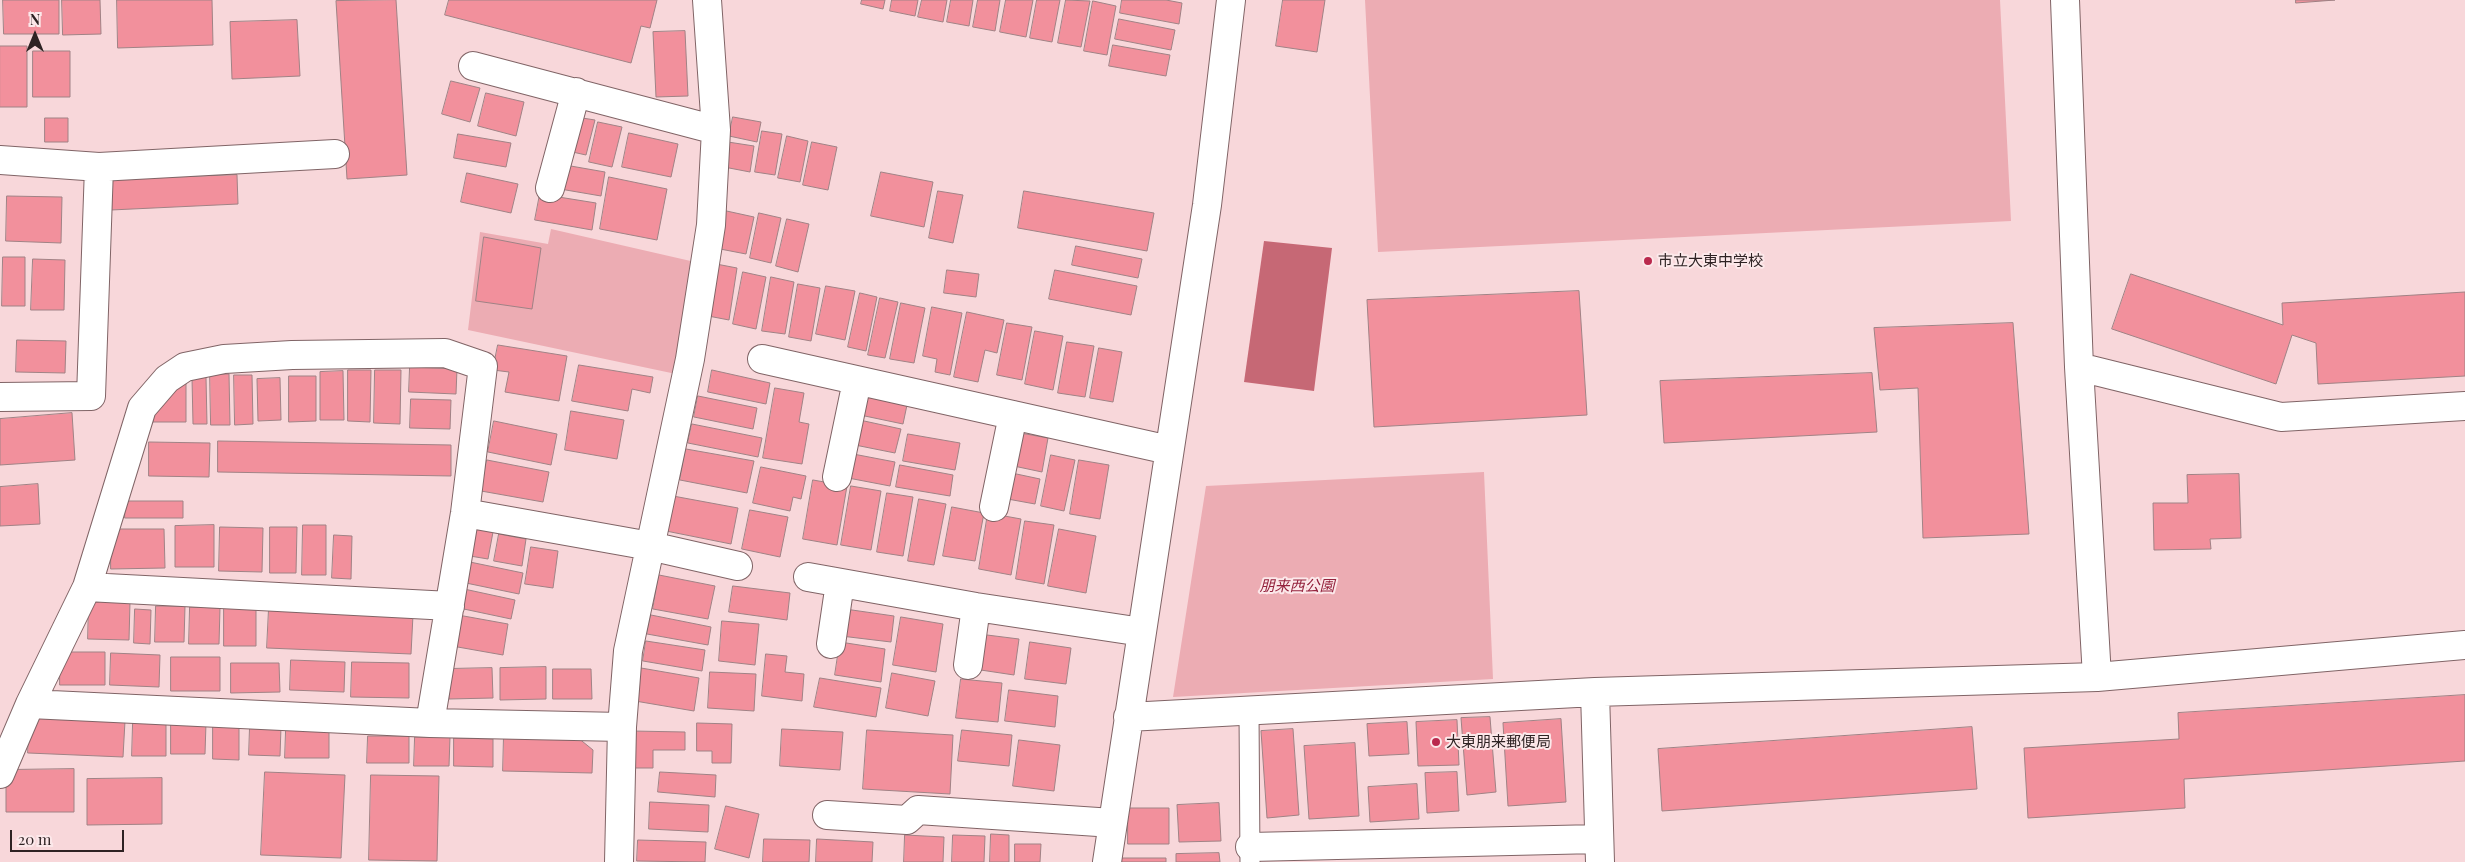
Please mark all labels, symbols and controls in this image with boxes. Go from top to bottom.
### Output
north arrow [10,10,60,60]
text: N [30,10,40,29]
place label: 市立大東中学校 [1658,252,1763,270]
marker: 市立大東中学校 [1642,255,1654,267]
park label: 朋来西公園 [1260,577,1334,595]
place label: 大東朋来郵便局 [1446,733,1551,751]
marker: 大東朋来郵便局 [1430,736,1442,748]
scale bar [12,820,126,852]
text: 20 m [18,829,51,849]

